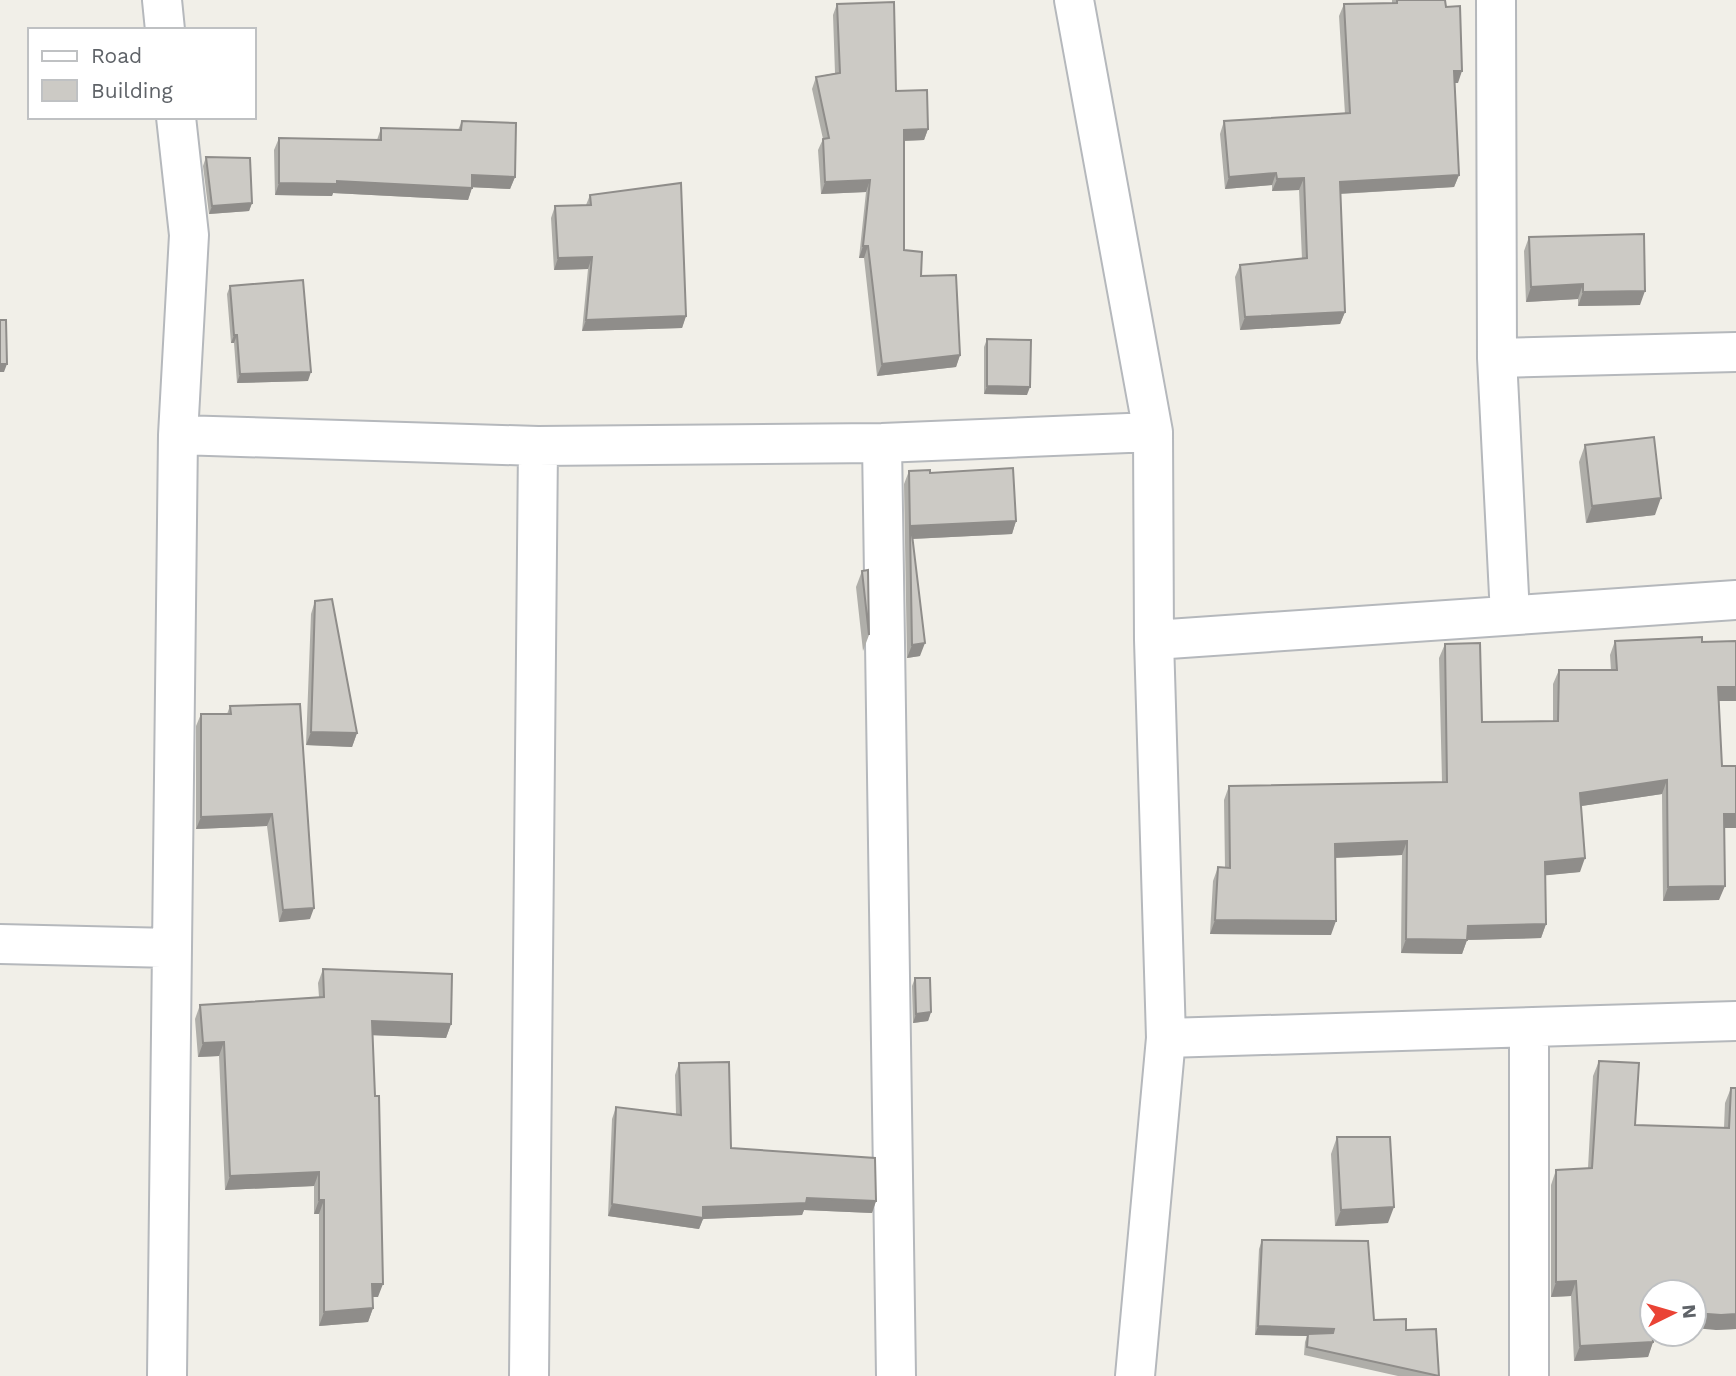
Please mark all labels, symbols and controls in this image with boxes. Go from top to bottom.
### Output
legend [28,28,256,119]
text: Road [91,43,142,68]
text: Building [91,78,173,103]
north arrow [1638,1278,1708,1348]
text: N [1677,1304,1702,1320]

